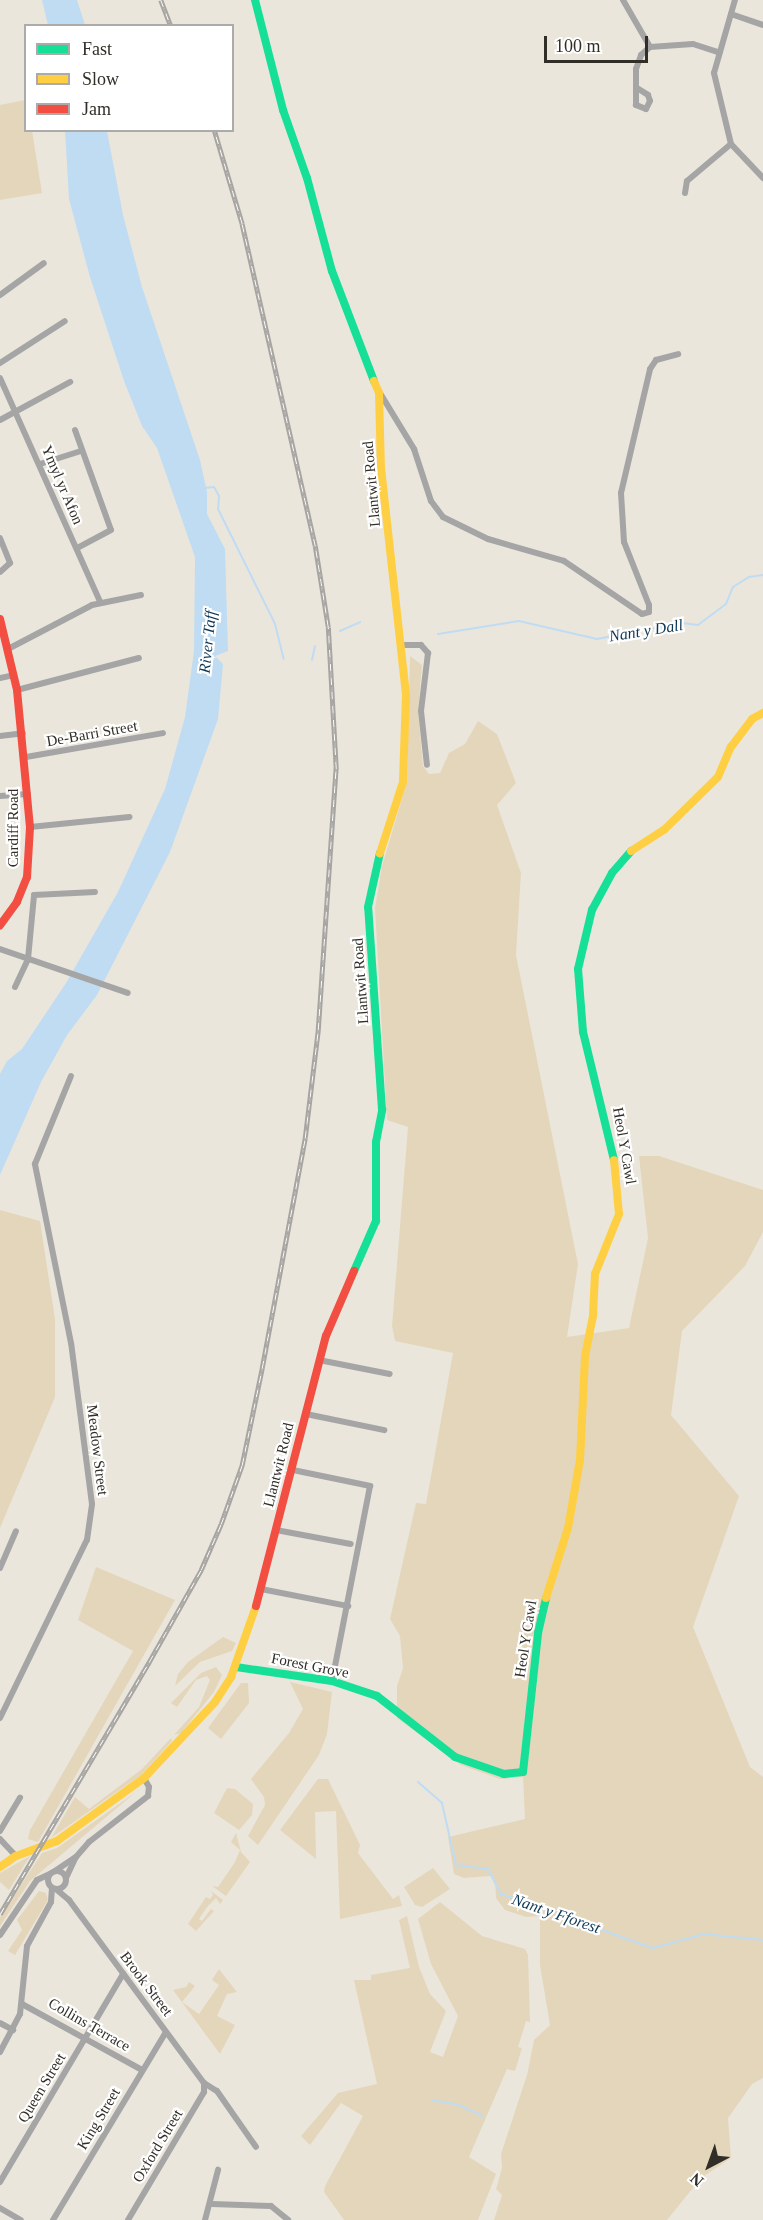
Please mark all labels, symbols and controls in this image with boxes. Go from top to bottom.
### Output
legend [24,24,234,132]
scale bar [547,24,650,62]
text: 100 m [555,36,601,56]
text: Fast [82,39,112,59]
text: Slow [82,69,119,89]
text: Jam [82,99,111,119]
street label: Llantwit Road [359,440,385,528]
street label: Ymyl yr Afon [37,442,87,528]
water label: River Taff [195,610,221,674]
water label: Nant y Dall [608,616,684,646]
street label: De-Barri Street [45,717,139,751]
street label: Cardiff Road [5,789,23,867]
street label: Llantwit Road [349,937,373,1025]
street label: Heol Y Cawl [608,1105,640,1187]
street label: Meadow Street [83,1404,111,1496]
street label: Llantwit Road [260,1421,298,1509]
street label: Heol Y Cawl [511,1599,541,1679]
street label: Forest Grove [270,1650,350,1682]
water label: Nant y Fforest [509,1890,603,1938]
street label: Brook Street [116,1948,176,2020]
street label: Collins Terrace [45,1994,133,2056]
street label: Queen Street [14,2050,70,2126]
street label: King Street [74,2085,124,2153]
street label: Oxford Street [129,2106,187,2186]
north arrow [679,2136,739,2196]
text: N [687,2170,707,2190]

